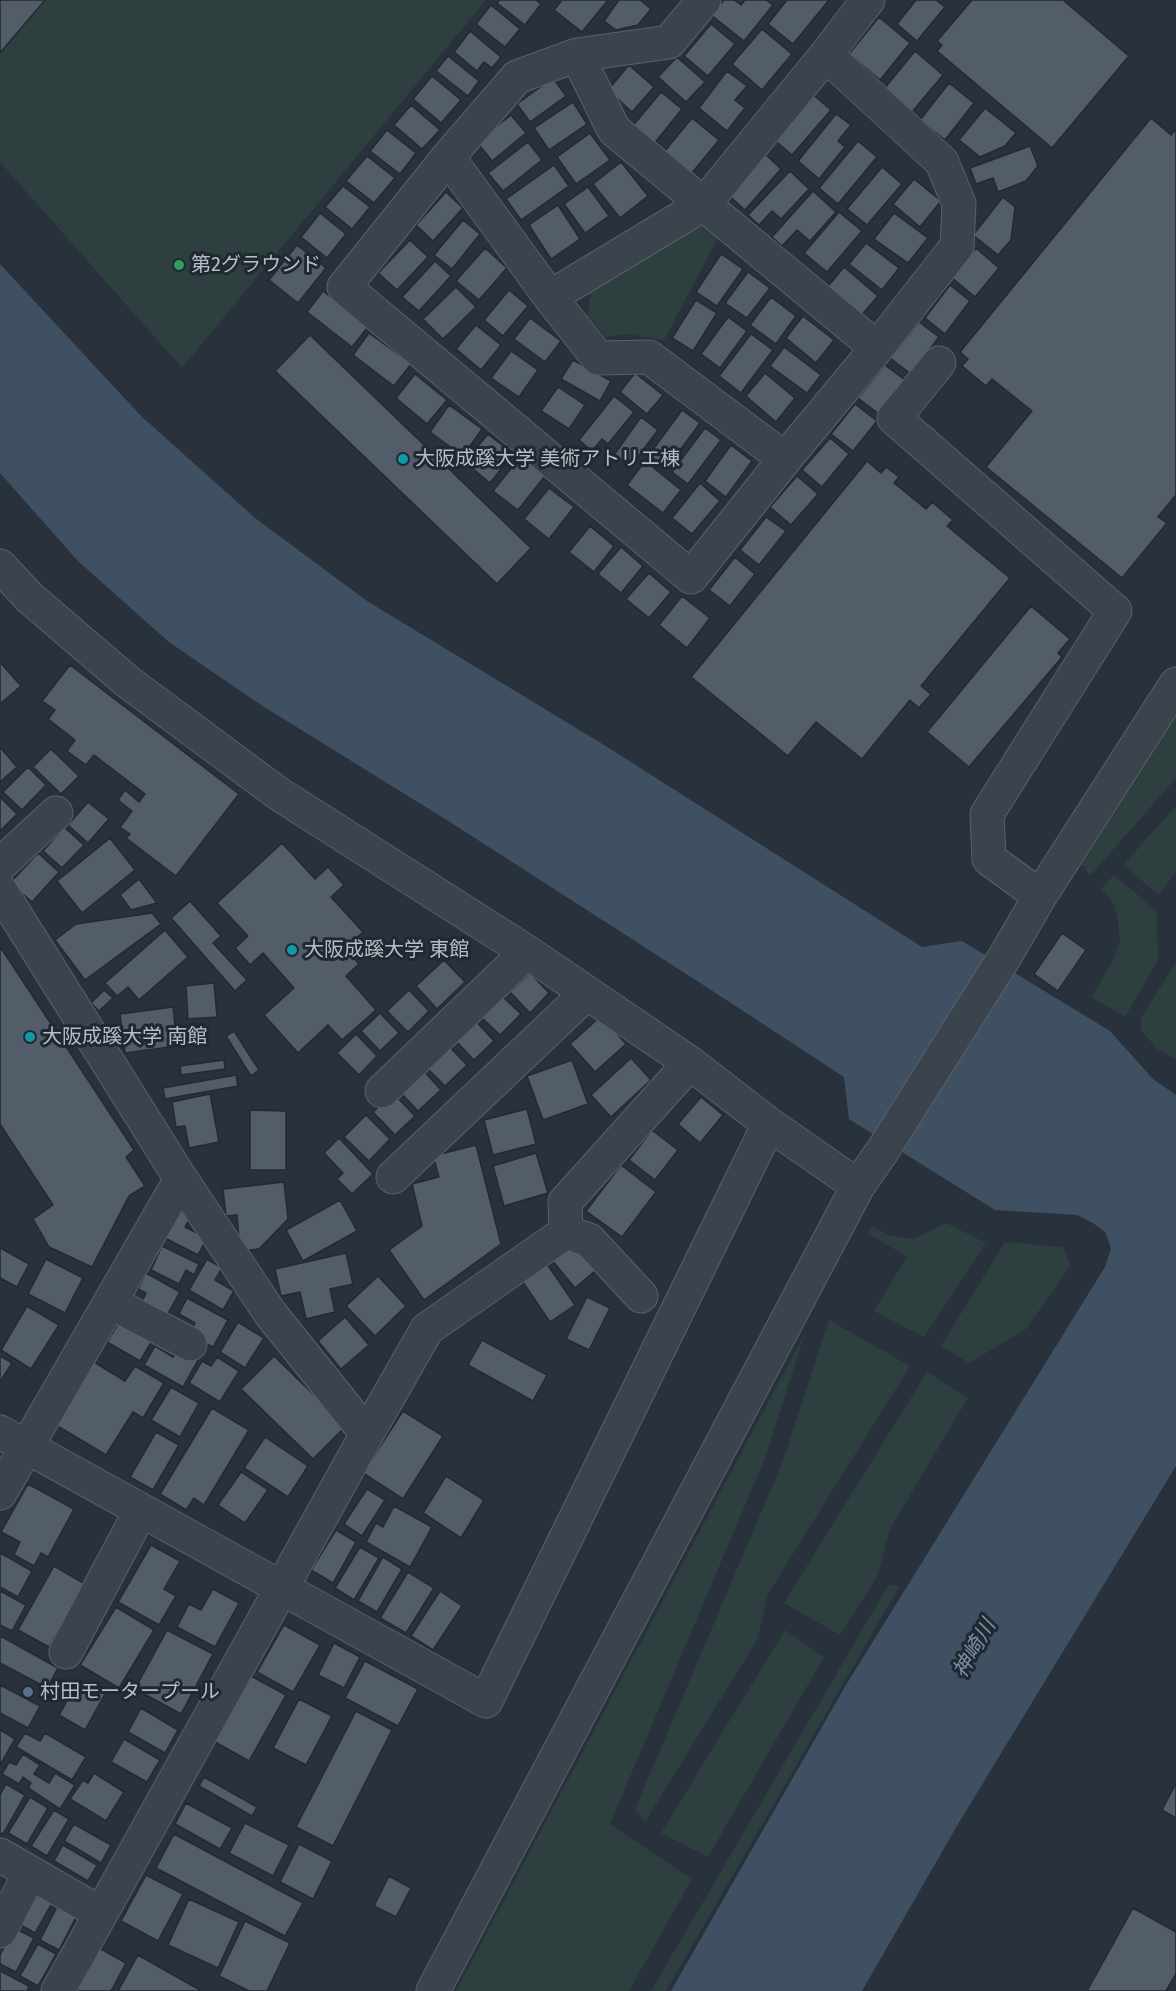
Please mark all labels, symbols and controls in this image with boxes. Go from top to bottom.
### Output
place label: 第2グラウンド [191,253,321,277]
marker: 第2グラウンド [172,258,186,272]
place label: 大阪成蹊大学 美術アトリエ棟 [415,447,680,471]
marker: 大阪成蹊大学 美術アトリエ棟 [396,452,410,466]
place label: 大阪成蹊大学 東館 [304,938,469,962]
marker: 大阪成蹊大学 東館 [285,943,299,957]
place label: 大阪成蹊大学 南館 [42,1025,207,1049]
marker: 大阪成蹊大学 南館 [23,1030,37,1044]
water label: 神崎川 [948,1615,1002,1683]
place label: 村田モータープール [40,1680,220,1704]
marker: 村田モータープール [21,1685,35,1699]

